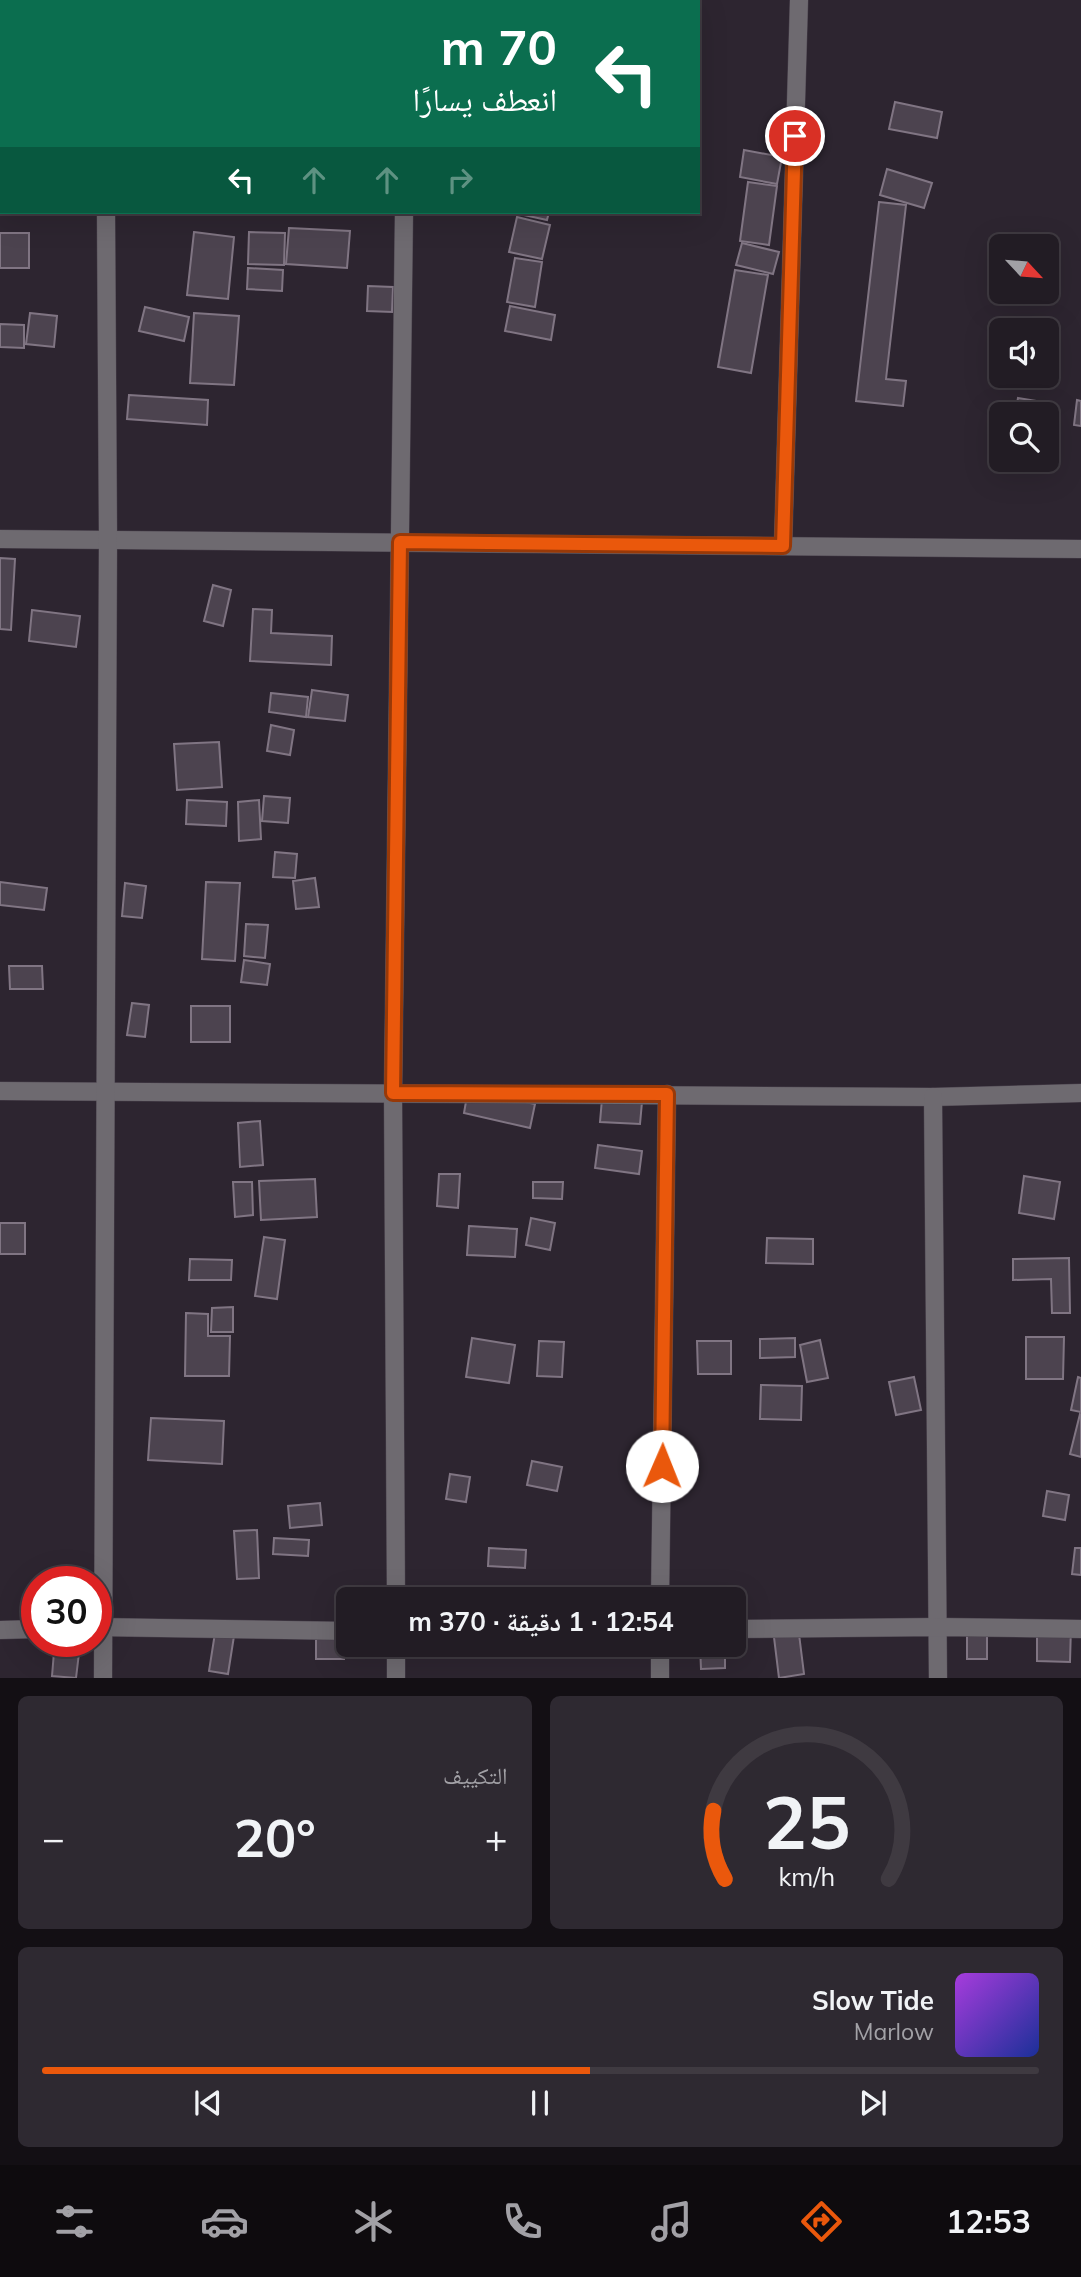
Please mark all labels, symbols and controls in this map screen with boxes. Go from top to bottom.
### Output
text: 70 m [441,16,557,77]
icon: left [581,28,672,119]
text: انعطف يسارًا [412,79,557,119]
pin [765,106,825,166]
icon: arrive [776,117,814,155]
icon: left [222,161,260,199]
icon: ahead [295,161,333,199]
icon: ahead [368,161,406,199]
icon: right [441,161,479,199]
north arrow [989,234,1059,304]
map controls [989,234,1059,472]
button: sound [989,318,1059,388]
button: search [989,402,1059,472]
position arrow [625,1429,699,1503]
speed limit sign: 30 [21,1566,112,1657]
text: 12:54 · 1 دقيقة · 370 m [408,1605,674,1638]
text: التكييف [443,1761,508,1790]
text: 25 [763,1776,850,1867]
text: 20° [234,1805,316,1870]
text: − [42,1814,65,1862]
text: + [485,1814,507,1862]
text: km/h [778,1860,835,1891]
text: Slow Tide [812,1984,934,2017]
text: Marlow [854,2017,934,2046]
icon: previous [189,2084,227,2122]
icon: pause [521,2084,559,2122]
icon: next [854,2084,892,2122]
icon: filters [50,2197,99,2246]
icon: car [200,2197,249,2246]
icon: climate [349,2197,398,2246]
icon: phone [498,2197,547,2246]
icon: music [647,2197,696,2246]
icon: directions [797,2197,846,2246]
text: 12:53 [946,2201,1031,2241]

